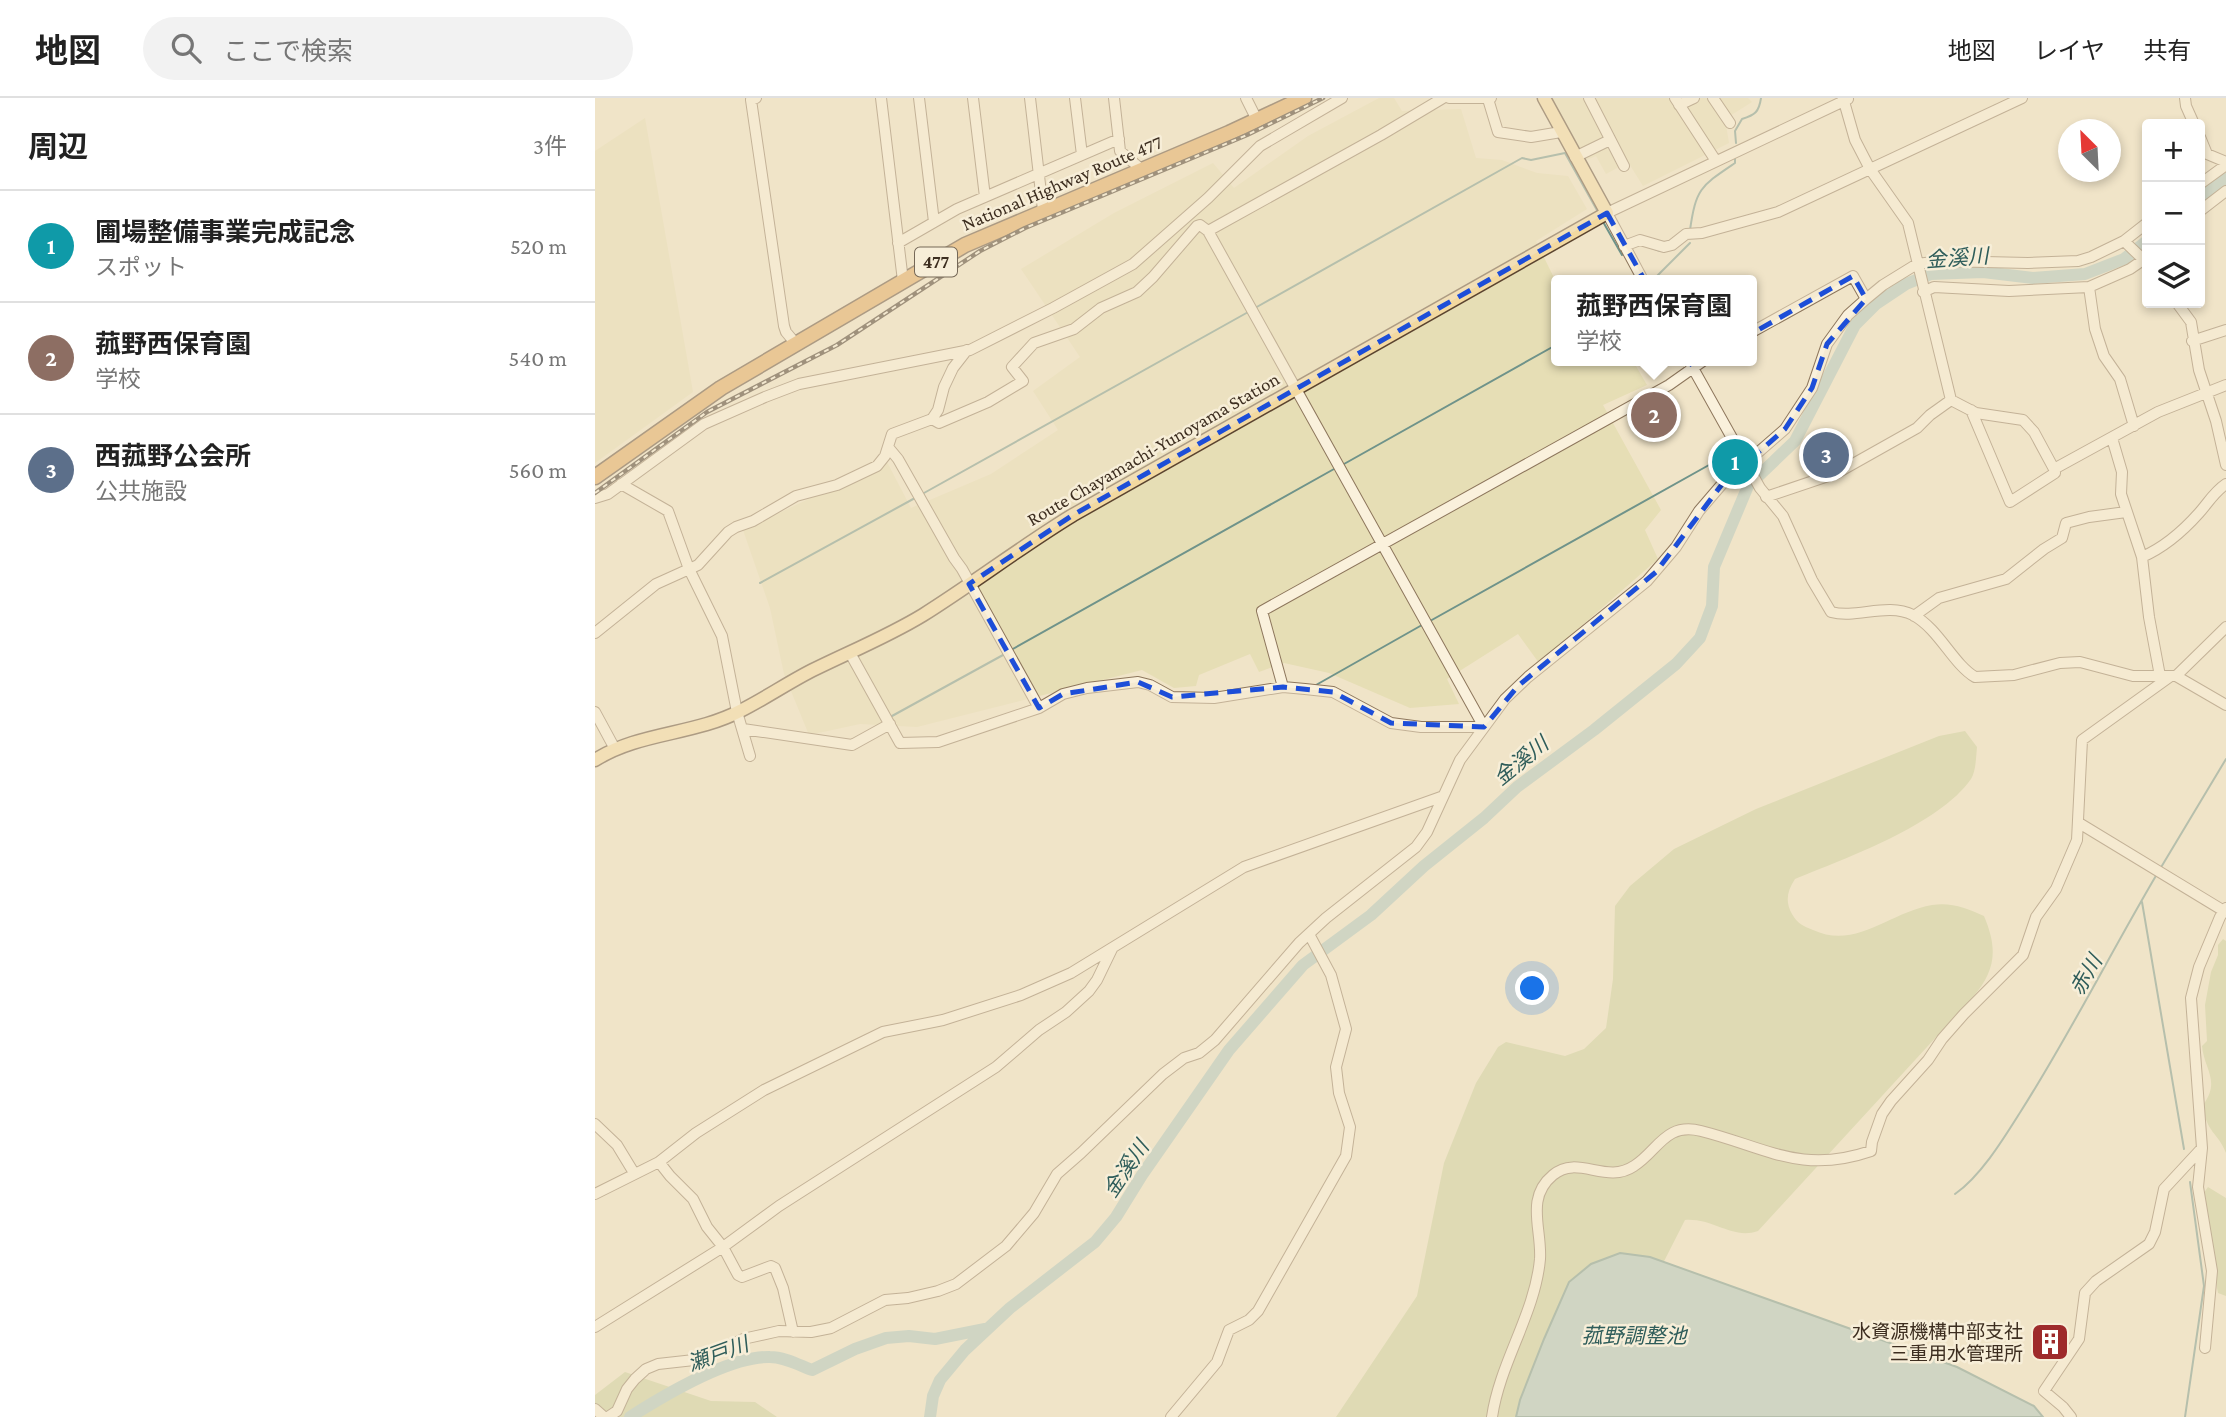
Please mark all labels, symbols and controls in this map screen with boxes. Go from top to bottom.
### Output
search box [143,17,633,80]
icon: search [167,29,205,67]
text: 地図 [35,32,101,69]
text: ここで検索 [223,37,353,66]
text: 地図 [1948,37,1996,64]
text: レイヤ [2034,37,2105,64]
text: 共有 [2143,37,2191,64]
north arrow [2058,119,2121,182]
map controls [2142,119,2205,308]
button: + [2142,119,2205,182]
text: 周辺 [28,130,88,163]
street label: National Highway Route 477 [959,131,1166,235]
text: 3件 [533,133,567,159]
button: − [2142,182,2205,245]
text: 圃場整備事業完成記念 [95,218,355,247]
text: 1 [47,233,55,259]
text: 520 m [510,233,567,259]
water label: 金溪川 [1925,244,1991,272]
button: layers [2142,245,2205,308]
road number: 477 [915,247,957,276]
text: スポット [95,254,187,280]
popup [1551,275,1757,366]
text: 菰野西保育園 [1576,292,1732,321]
text: 学校 [1576,328,1622,354]
text: 菰野西保育園 [95,330,251,359]
text: 2 [45,345,57,371]
text: 540 m [509,345,567,371]
text: 学校 [95,366,141,392]
street label: Route Chayamachi-Yunoyama Station [1023,368,1283,530]
pin: 2 [1631,389,1677,441]
pin: 3 [1803,429,1849,481]
pin: 1 [1712,436,1758,488]
text: 西菰野公会所 [95,442,251,471]
text: 3 [45,457,57,483]
text: 560 m [509,457,567,483]
text: 公共施設 [95,478,187,504]
water label: 金溪川 [1489,731,1555,790]
water label: 赤川 [2065,949,2108,999]
your location [1515,971,1549,1005]
water label: 金溪川 [1098,1135,1155,1202]
place label: 水資源機構中部支社 三重用水管理所 [1852,1321,2023,1364]
building icon: 水資源機構中部支社 三重用水管理所 [2029,1321,2071,1363]
water label: 菰野調整池 [1582,1324,1688,1348]
water label: 瀬戸川 [684,1331,754,1376]

